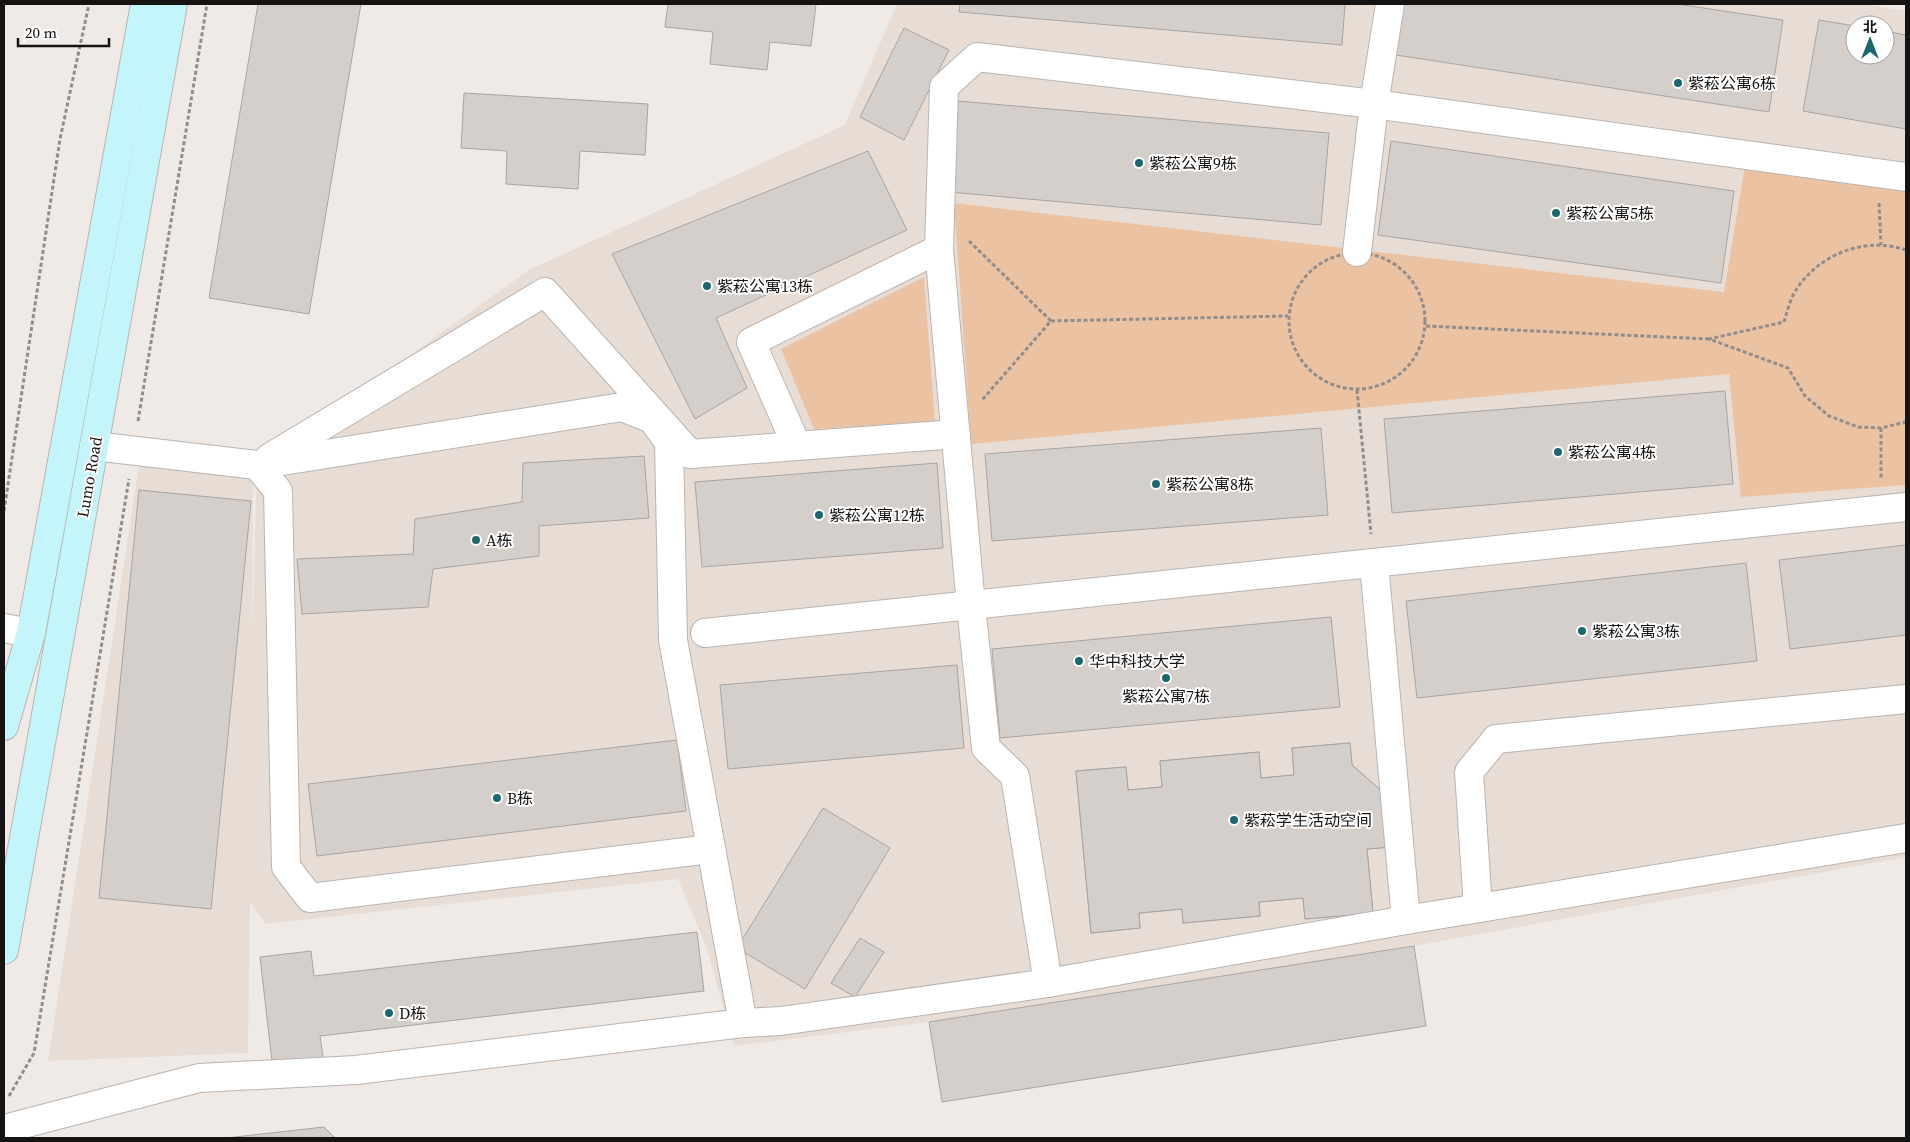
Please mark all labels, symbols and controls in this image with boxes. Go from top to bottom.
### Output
scale bar [18,15,109,47]
north arrow [1845,15,1895,65]
text: 北 [1863,17,1877,37]
text: 20 m [25,22,57,43]
place label: 紫菘公寓6栋 [1688,72,1776,94]
marker: 紫菘公寓6栋 [1672,77,1684,89]
place label: 紫菘公寓9栋 [1149,152,1237,174]
marker: 紫菘公寓9栋 [1133,157,1145,169]
place label: 紫菘公寓5栋 [1566,202,1654,224]
marker: 紫菘公寓5栋 [1550,207,1562,219]
place label: 紫菘公寓13栋 [717,275,813,297]
marker: 紫菘公寓13栋 [701,280,713,292]
street label: Lumo Road [71,435,107,519]
place label: 紫菘公寓4栋 [1568,441,1656,463]
marker: 紫菘公寓4栋 [1552,446,1564,458]
place label: 紫菘公寓8栋 [1166,473,1254,495]
marker: 紫菘公寓8栋 [1150,478,1162,490]
place label: 紫菘公寓12栋 [829,504,925,526]
marker: 紫菘公寓12栋 [813,509,825,521]
place label: A栋 [486,529,513,551]
marker: A栋 [470,534,482,546]
place label: 紫菘公寓3栋 [1592,620,1680,642]
marker: 紫菘公寓3栋 [1576,625,1588,637]
place label: 华中科技大学 [1089,650,1185,672]
marker: 华中科技大学 [1073,655,1085,667]
marker: 紫菘公寓7栋 [1160,672,1172,684]
place label: 紫菘公寓7栋 [1122,685,1210,707]
place label: B栋 [507,787,533,809]
marker: B栋 [491,792,503,804]
place label: 紫菘学生活动空间 [1244,809,1372,831]
marker: 紫菘学生活动空间 [1228,814,1240,826]
place label: D栋 [399,1002,426,1024]
marker: D栋 [383,1007,395,1019]

